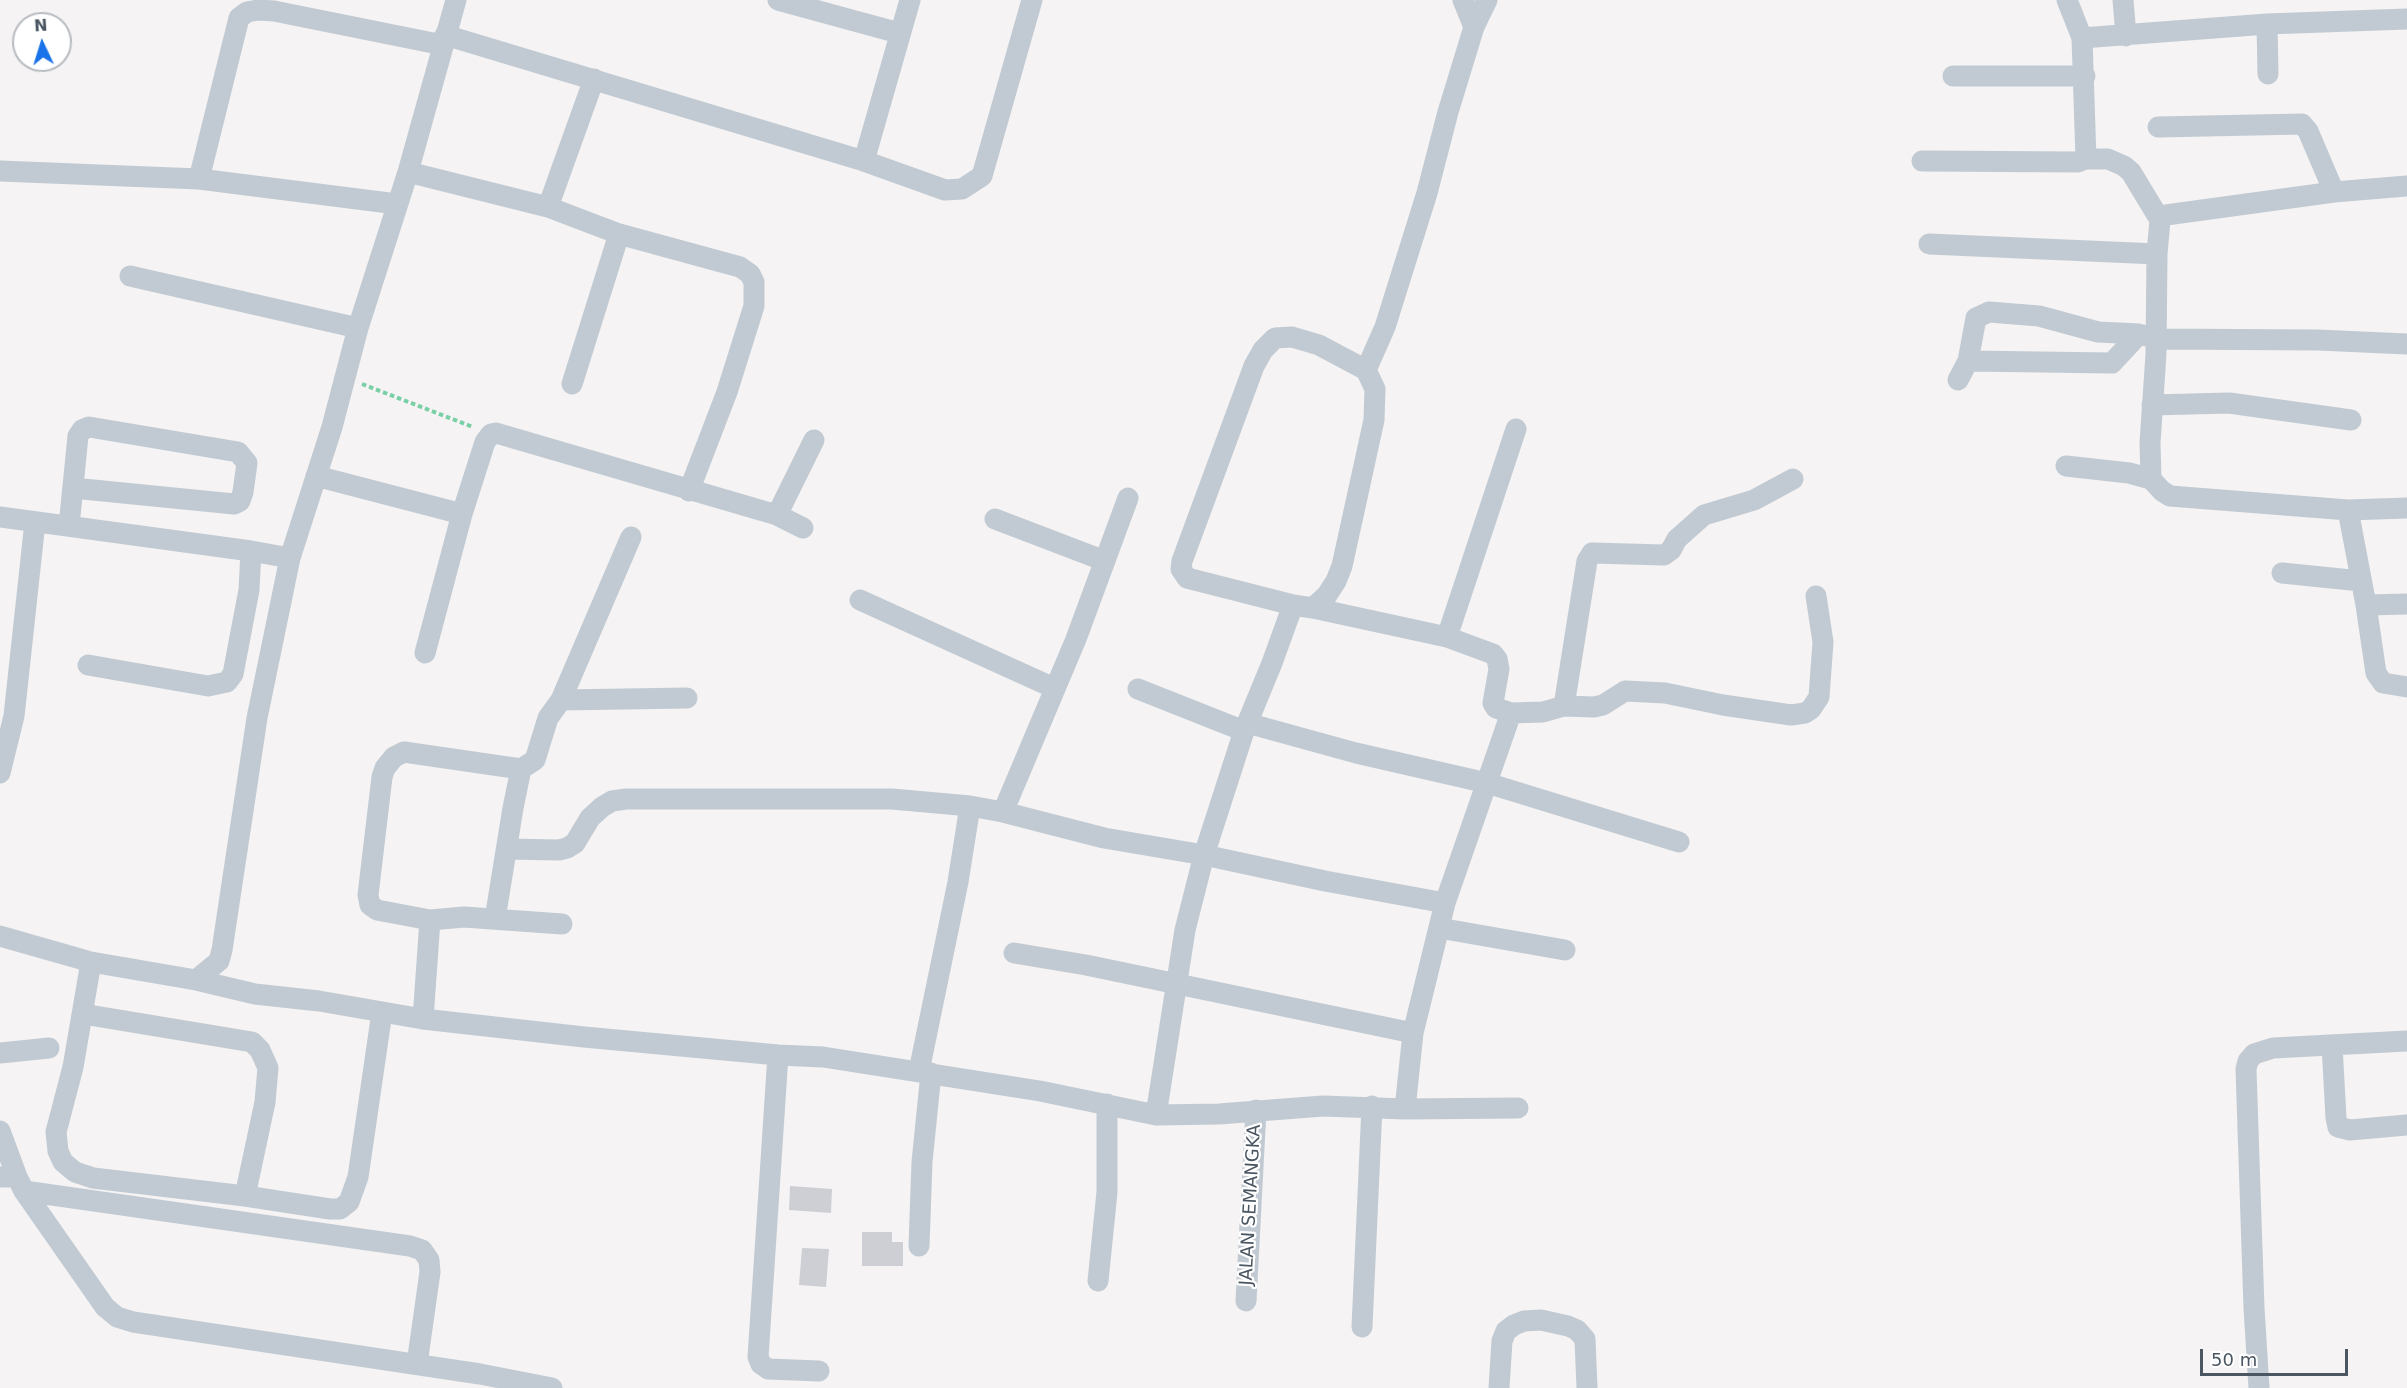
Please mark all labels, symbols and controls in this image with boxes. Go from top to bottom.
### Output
north arrow [12,12,72,72]
text: N [33,16,48,35]
street label: JALAN SEMANGKA [1236,1124,1266,1286]
scale bar [2203,1337,2352,1375]
text: 50 m [2211,1349,2257,1370]

